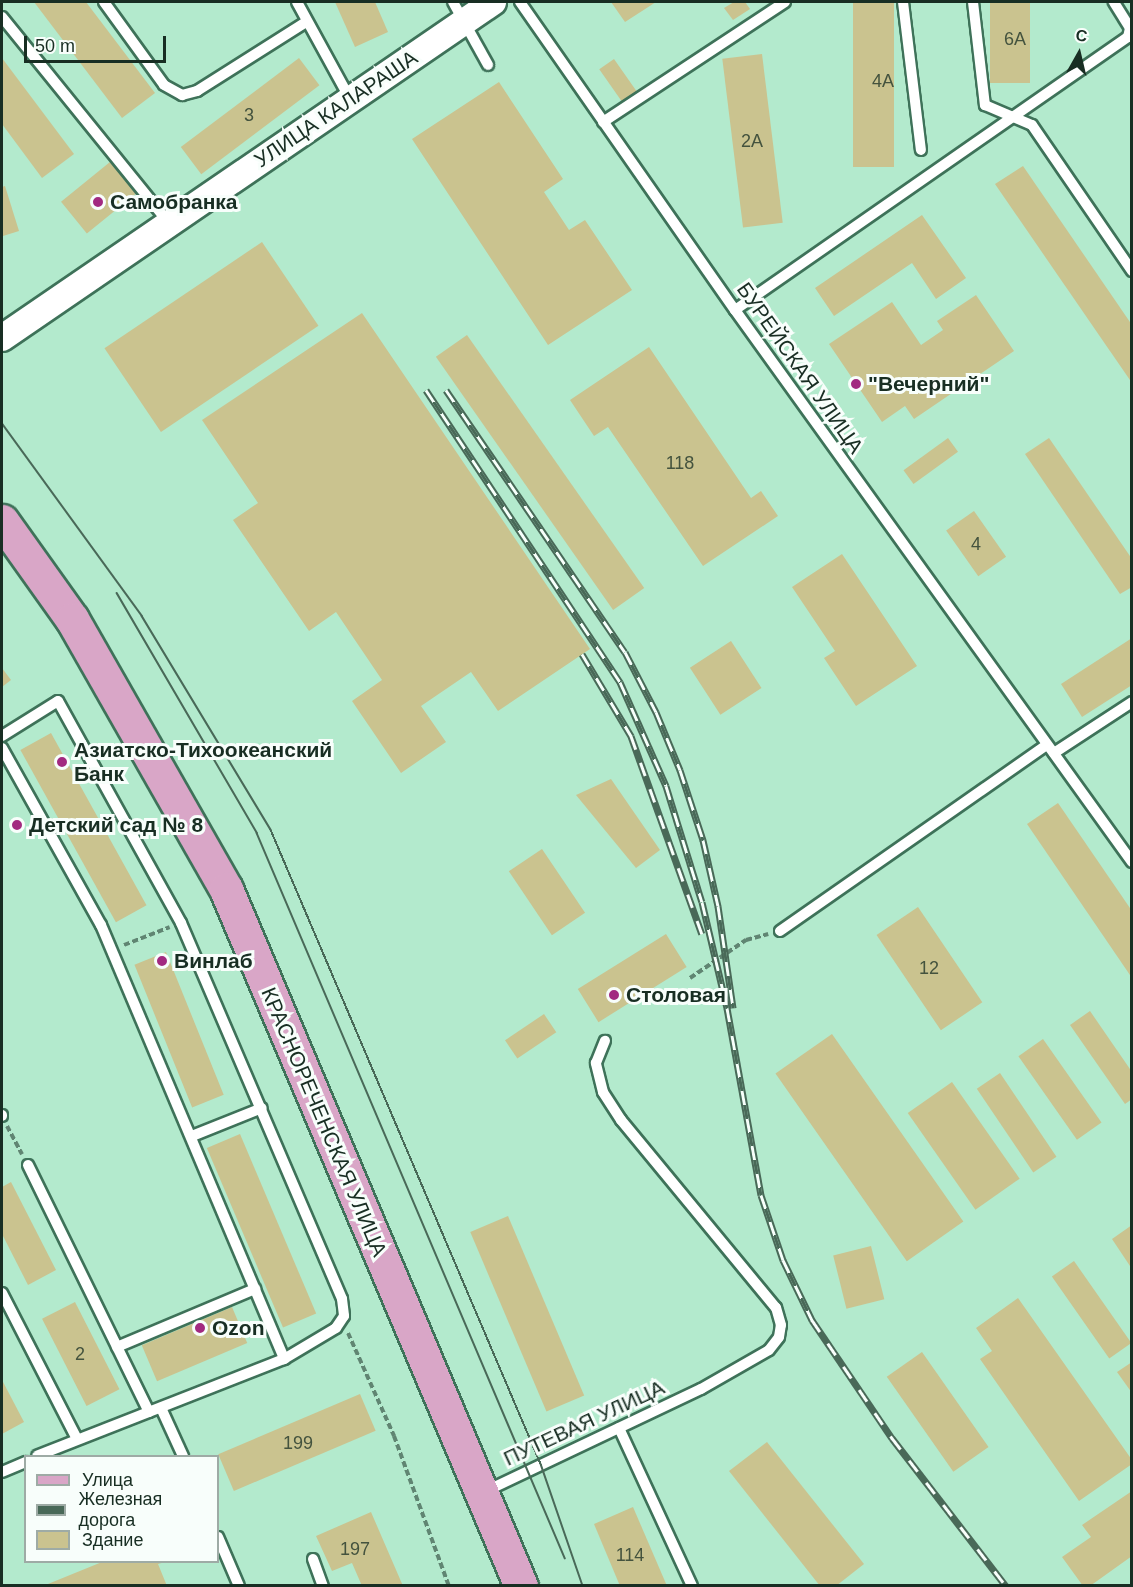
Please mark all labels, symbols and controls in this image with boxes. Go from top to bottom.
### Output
scale bar [27,24,170,62]
north arrow [1049,24,1109,84]
text: С [1075,26,1088,45]
house number: 6А [1004,28,1026,50]
text: 50 m [35,36,75,56]
street label: УЛИЦА КАЛАРАША [250,45,422,173]
house number: 4А [872,70,894,92]
house number: 3 [244,104,254,126]
house number: 2А [741,130,763,152]
place label: Самобранка [110,189,238,215]
marker: Самобранка [91,195,105,209]
street label: БУРЕЙСКАЯ УЛИЦА [731,278,869,458]
place label: "Вечерний" [868,371,989,397]
marker: "Вечерний" [849,377,863,391]
house number: 118 [666,452,694,474]
house number: 4 [971,533,981,555]
place label: Азиатско-Тихоокеанский Банк [74,737,332,787]
marker: Азиатско-Тихоокеанский Банк [55,755,69,769]
place label: Детский сад № 8 [29,812,203,838]
marker: Детский сад № 8 [10,818,24,832]
place label: Винлаб [174,948,253,974]
marker: Винлаб [155,954,169,968]
house number: 12 [919,957,939,979]
place label: Столовая [626,982,726,1008]
street label: КРАСНОРЕЧЕНСКАЯ УЛИЦА [256,984,392,1260]
marker: Столовая [607,988,621,1002]
place label: Ozon [212,1315,264,1341]
marker: Ozon [193,1321,207,1335]
house number: 2 [75,1343,85,1365]
street label: ПУТЕВАЯ УЛИЦА [500,1375,668,1471]
house number: 199 [283,1432,313,1454]
legend [24,1455,219,1563]
text: Улица [82,1470,133,1490]
text: Железная дорога [78,1489,162,1530]
text: Здание [82,1530,143,1550]
house number: 197 [340,1538,370,1560]
house number: 114 [616,1544,644,1566]

